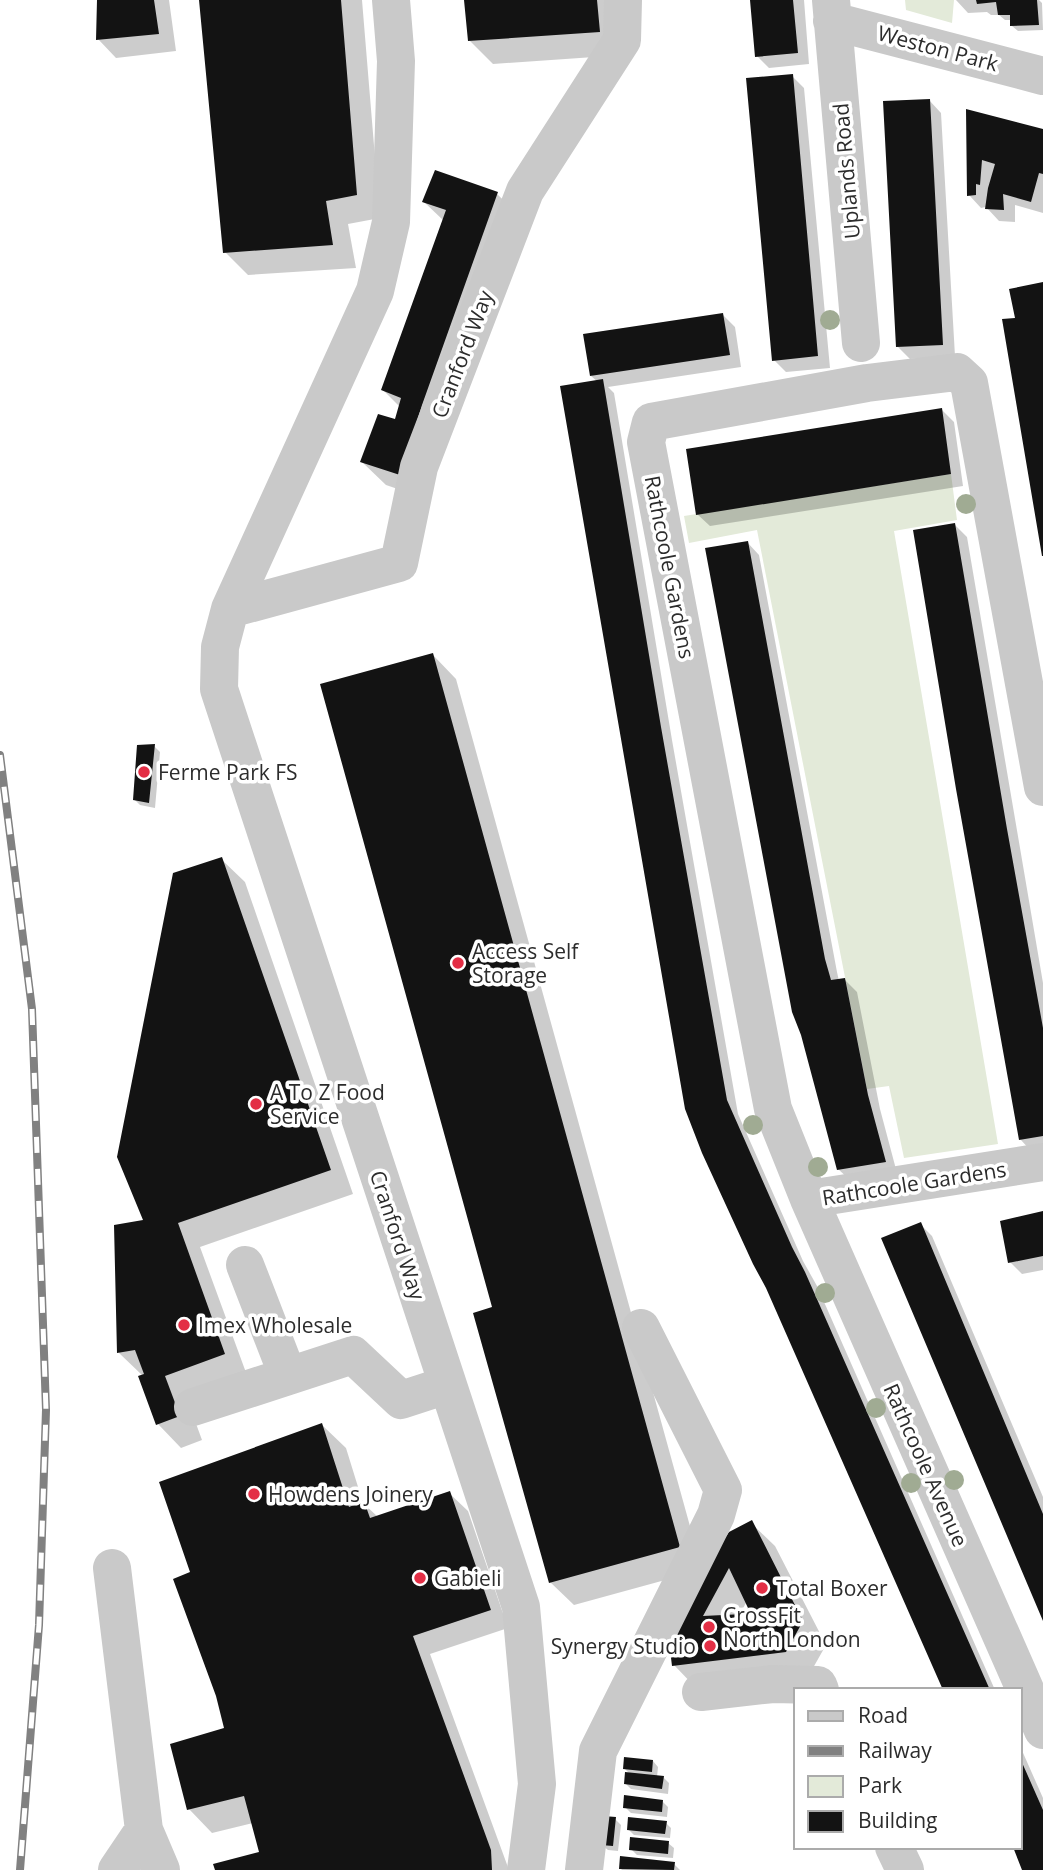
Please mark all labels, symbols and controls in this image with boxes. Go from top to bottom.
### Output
street label: Weston Park [875,18,1001,78]
street label: Uplands Road [826,102,866,240]
street label: Cranford Way [425,286,499,422]
street label: Rathcoole Gardens [639,473,701,661]
place label: Ferme Park FS [158,758,298,786]
marker: Ferme Park FS [136,764,152,780]
place label: Access Self Storage [472,937,580,989]
marker: Access Self Storage [450,955,466,971]
place label: A To Z Food Service [270,1078,385,1130]
marker: A To Z Food Service [248,1096,264,1112]
street label: Rathcoole Gardens [820,1155,1008,1211]
street label: Cranford Way [364,1167,432,1304]
place label: Imex Wholesale [198,1311,352,1339]
marker: Imex Wholesale [176,1317,192,1333]
street label: Rathcoole Avenue [877,1379,975,1551]
place label: Howdens Joinery [268,1480,433,1508]
marker: Howdens Joinery [246,1486,262,1502]
place label: Gabieli [434,1564,501,1592]
marker: Gabieli [412,1570,428,1586]
place label: Total Boxer [776,1574,888,1602]
marker: Total Boxer [754,1580,770,1596]
place label: CrossFit North London [723,1601,861,1653]
marker: CrossFit North London [701,1619,717,1635]
place label: Synergy Studio [551,1632,696,1660]
marker: Synergy Studio [702,1638,718,1654]
legend [794,1688,1022,1849]
text: Road [858,1701,908,1729]
text: Railway [858,1736,932,1764]
text: Park [858,1771,902,1799]
text: Building [858,1806,937,1834]

